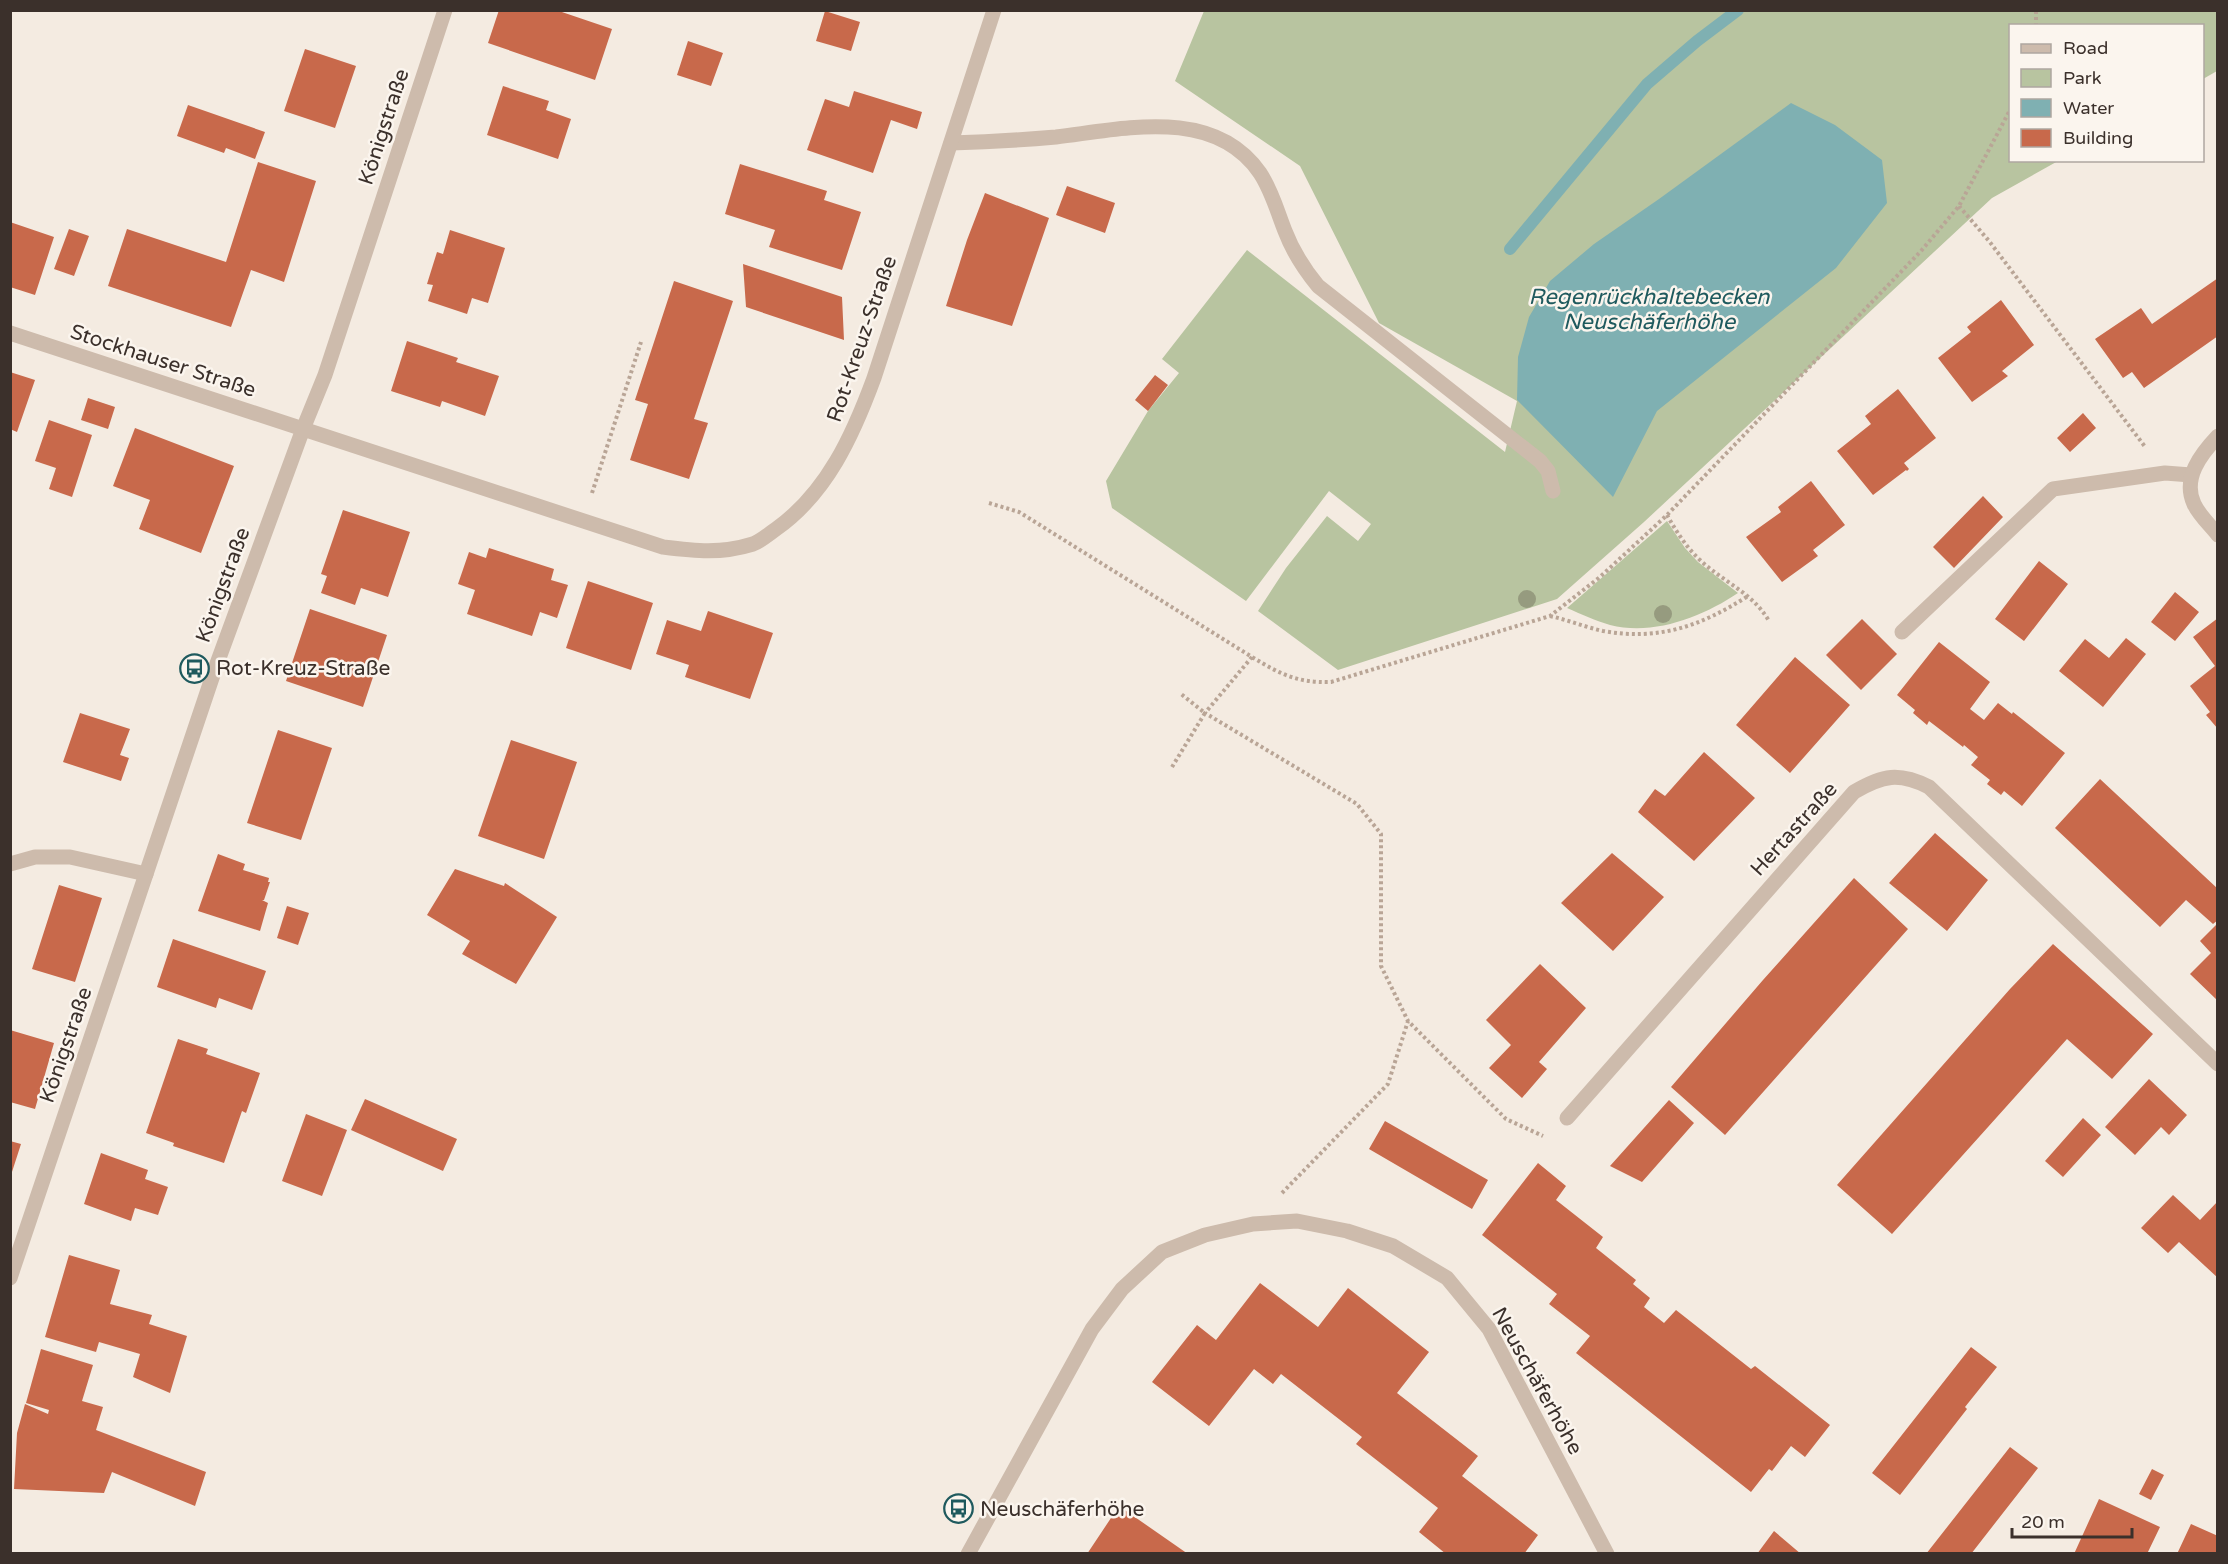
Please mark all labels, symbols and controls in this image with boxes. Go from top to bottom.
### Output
legend [2009,24,2204,162]
text: Road [2063,37,2108,59]
street label: Königstraße [353,66,415,188]
text: Park [2063,67,2102,89]
text: Water [2063,97,2114,119]
text: Building [2063,127,2133,149]
street label: Rot-Kreuz-Straße [822,252,902,425]
water label: Regenrückhaltebecken Neuschäferhöhe [1528,284,1770,335]
street label: Stockhauser Straße [67,319,259,403]
street label: Königstraße [191,524,255,646]
bus stop icon: Rot-Kreuz-Straße [179,652,211,684]
place label: Rot-Kreuz-Straße [216,656,390,681]
street label: Hertastraße [1745,777,1843,881]
street label: Königstraße [35,984,97,1106]
street label: Neuschäferhöhe [1486,1303,1588,1459]
bus stop icon: Neuschäferhöhe [943,1493,975,1525]
place label: Neuschäferhöhe [980,1497,1145,1522]
scale bar [2012,1501,2132,1539]
text: 20 m [2021,1511,2065,1533]

